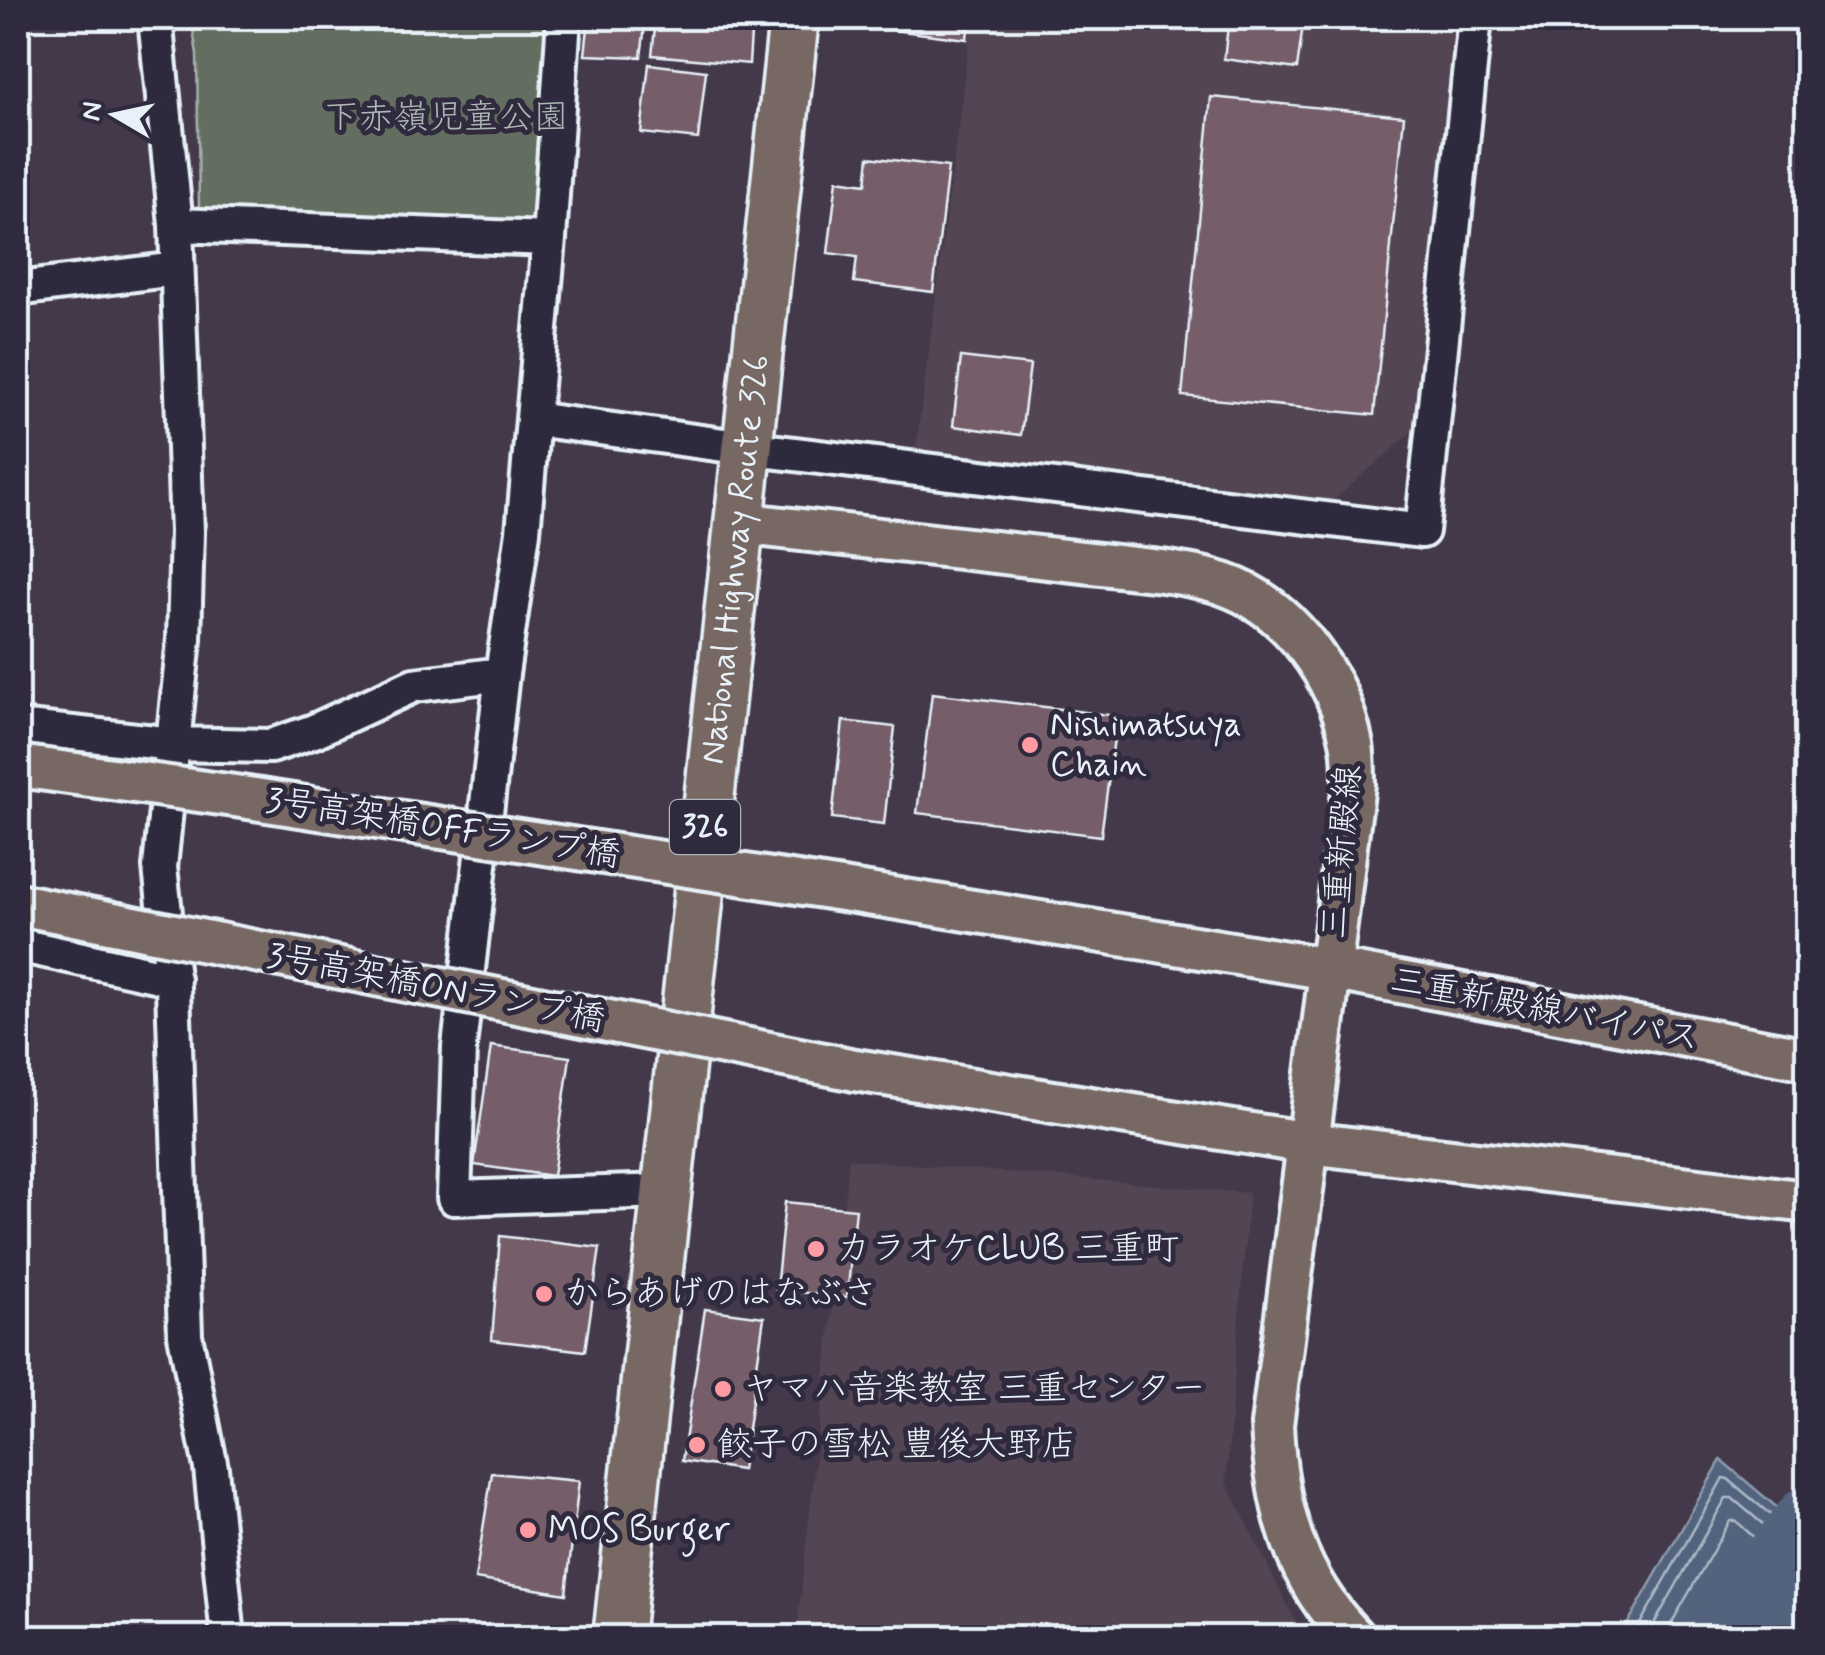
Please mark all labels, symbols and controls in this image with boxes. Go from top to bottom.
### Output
north arrow [65,65,165,165]
park label: 下赤嶺児童公園 [323,95,569,141]
text: N [73,99,113,124]
street label: National Highway Route 326 [690,352,780,767]
place label: Nishimatsuya Chain [1050,702,1242,788]
marker: Nishimatsuya Chain [1019,734,1041,756]
street label: 三重新殿線 [1311,763,1373,941]
street label: 3号高架橋OFFランプ橋 [263,777,623,879]
road number: 326 [670,800,740,854]
street label: 3号高架橋ONランプ橋 [263,933,609,1043]
street label: 三重新殿線バイパス [1386,957,1704,1063]
place label: カラオケCLUB 三重町 [836,1226,1179,1272]
marker: カラオケCLUB 三重町 [805,1238,827,1260]
place label: からあげのはなぶさ [564,1271,878,1317]
marker: からあげのはなぶさ [533,1283,555,1305]
place label: ヤマハ音楽教室 三重センター [743,1366,1206,1412]
marker: ヤマハ音楽教室 三重センター [712,1378,734,1400]
place label: 餃子の雪松 豊後大野店 [717,1422,1076,1468]
marker: 餃子の雪松 豊後大野店 [686,1434,708,1456]
place label: MOS Burger [548,1507,731,1557]
marker: MOS Burger [517,1519,539,1541]

